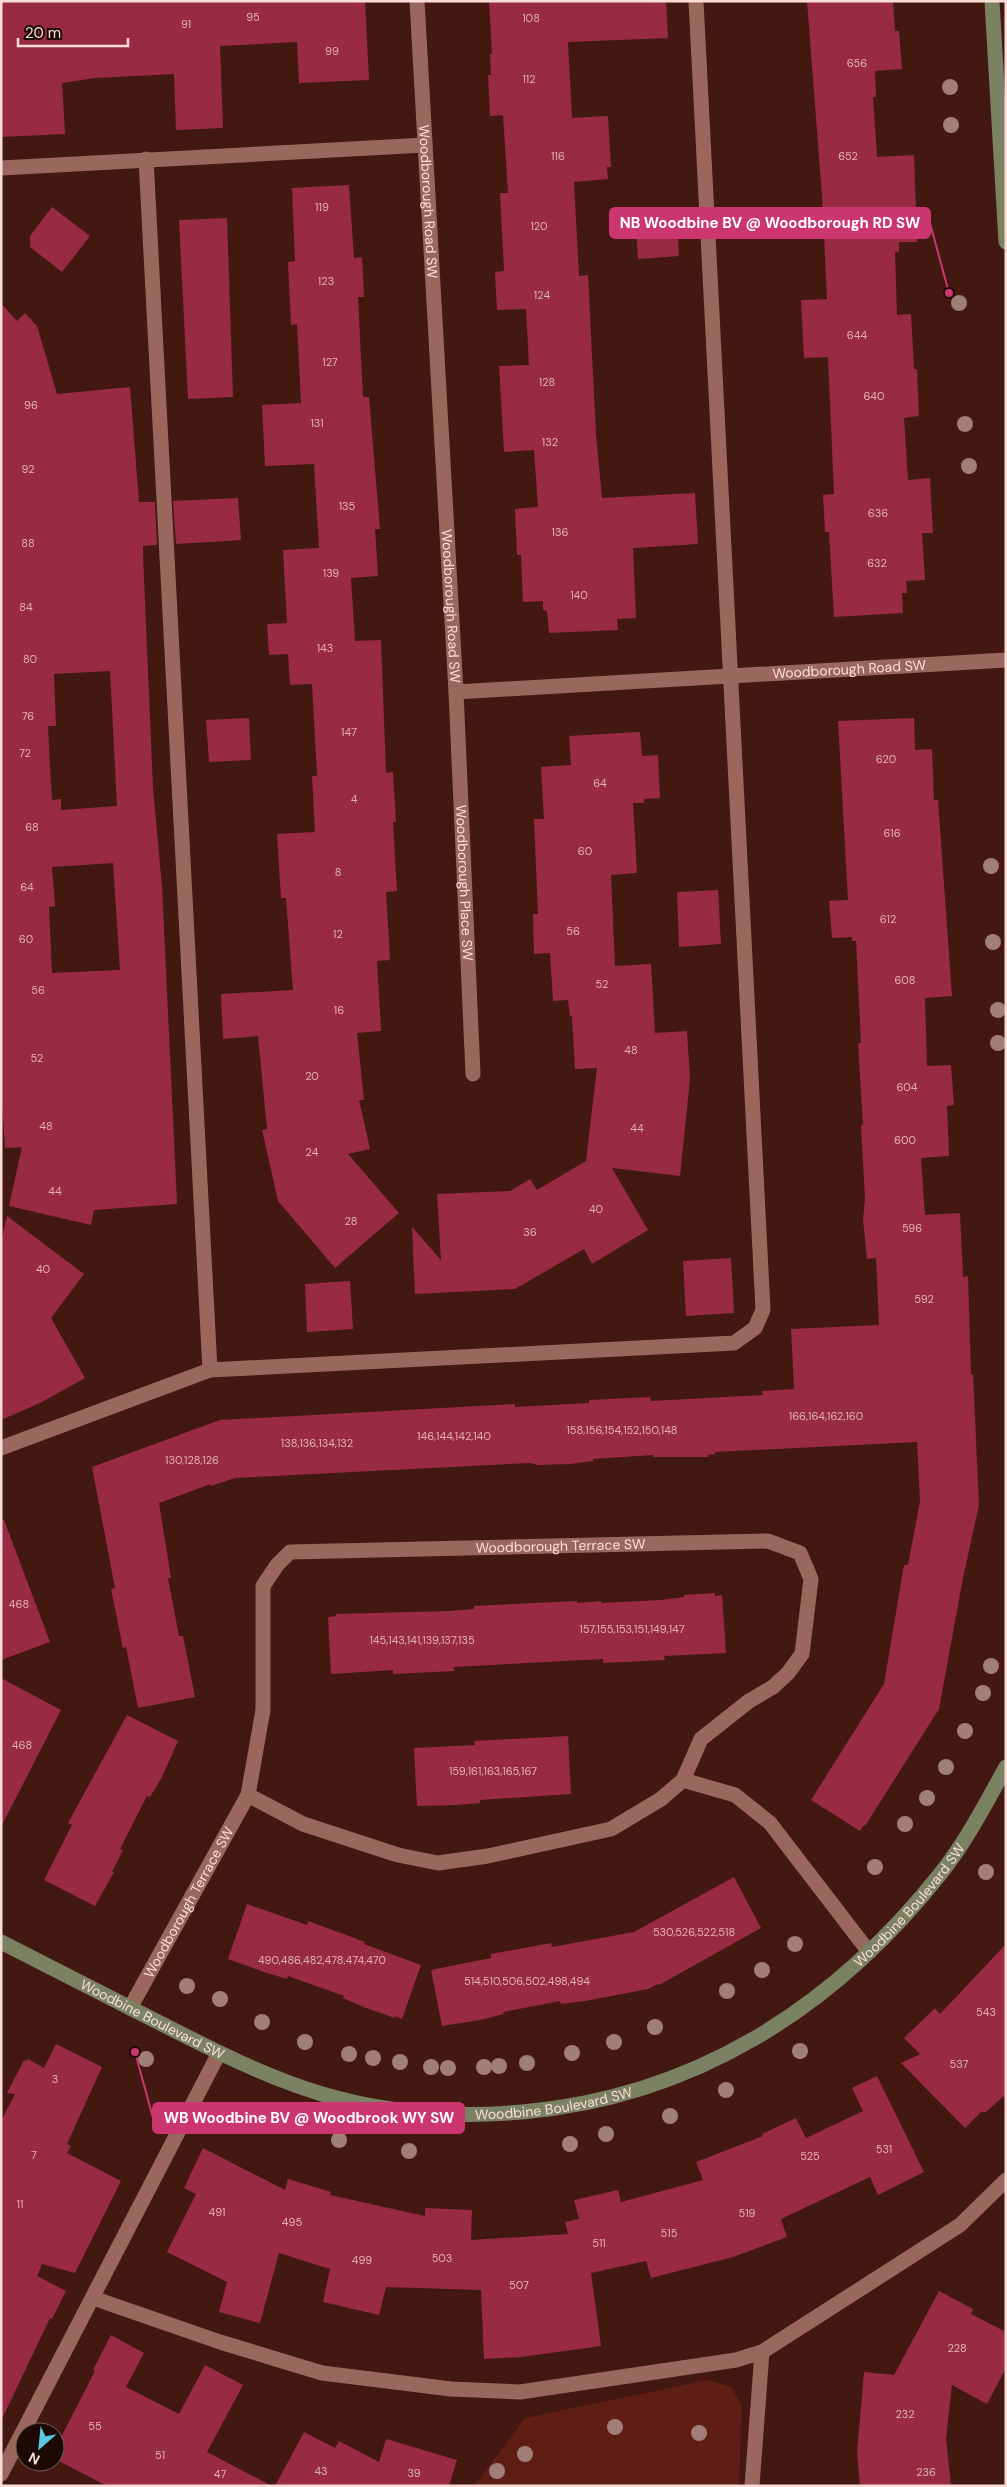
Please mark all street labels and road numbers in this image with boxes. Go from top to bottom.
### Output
street label: Woodborough Road SW [415,124,442,280]
street label: Woodborough Road SW [438,529,464,684]
street label: Woodborough Road SW [772,656,927,683]
street label: Woodborough Place SW [452,804,477,962]
street label: Woodborough Terrace SW [475,1535,646,1557]
street label: Woodborough Terrace SW [140,1823,238,1981]
street label: Woodbine Boulevard SW [850,1840,969,1971]
street label: Woodbine Boulevard SW [77,1975,228,2063]
street label: Woodbine Boulevard SW [475,2083,635,2123]

